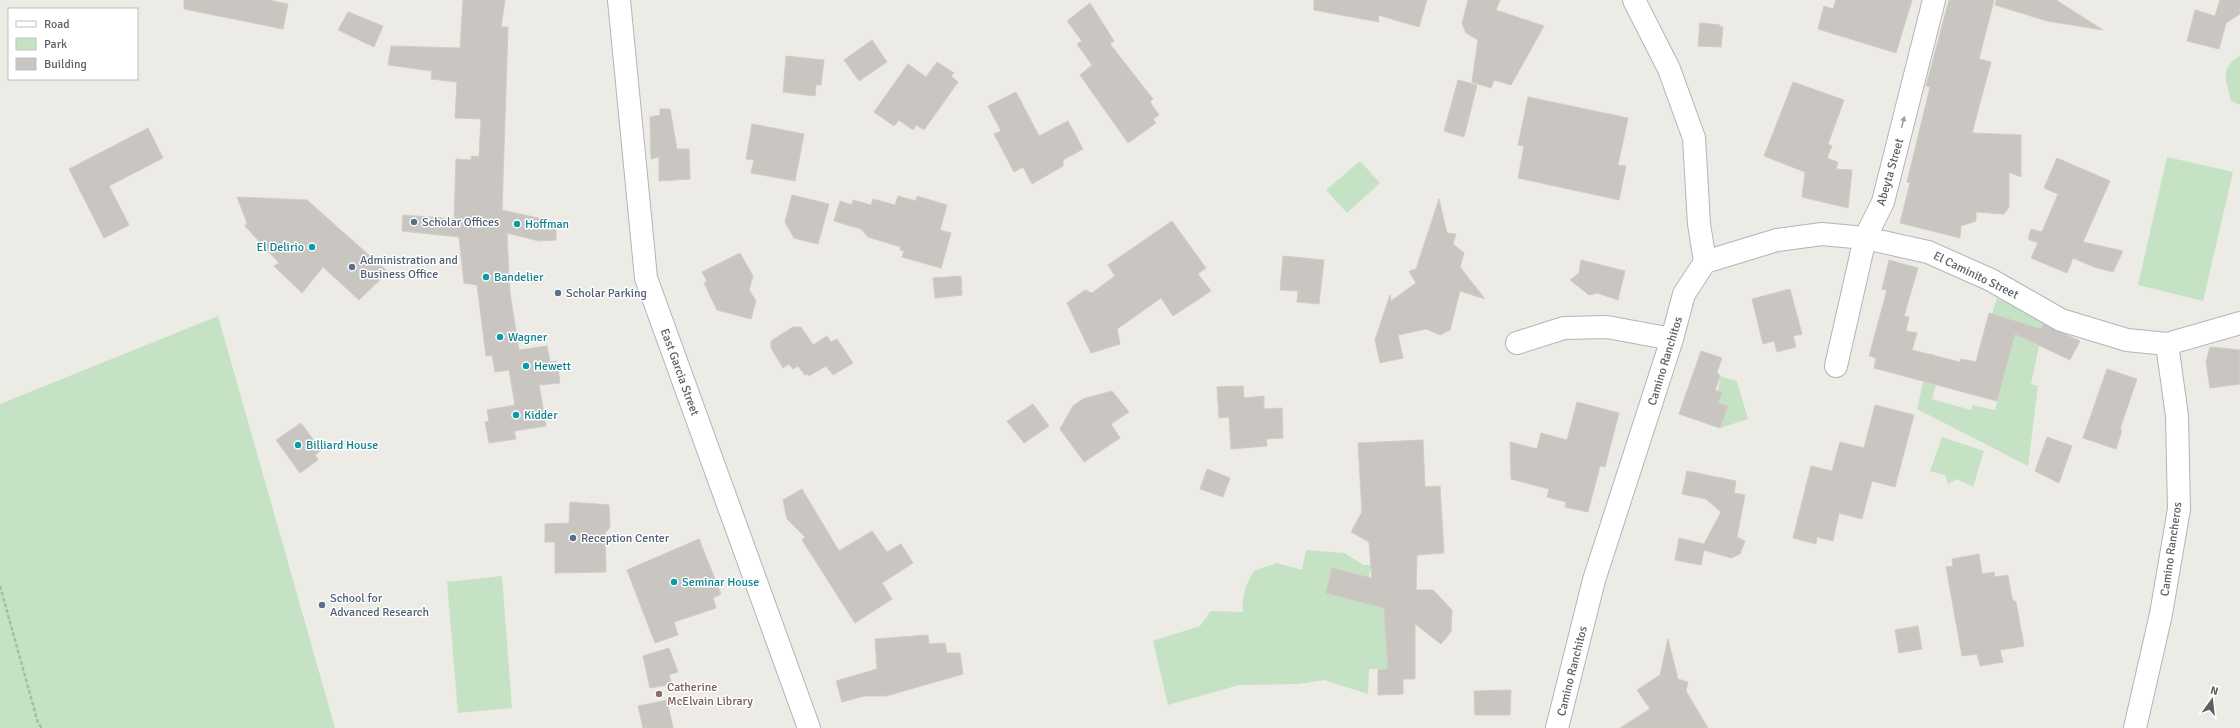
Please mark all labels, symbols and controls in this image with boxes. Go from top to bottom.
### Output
legend [8,8,138,80]
text: Road [44,17,70,32]
text: Park [44,37,67,52]
text: Building [44,57,87,72]
one-way arrow [1901,116,1907,128]
street label: Abeyta Street [1874,137,1907,208]
place label: Scholar Offices [422,215,499,230]
marker: Scholar Offices [409,217,419,227]
place label: Hoffman [525,217,569,232]
marker: Hoffman [512,219,522,229]
place label: El Delirio [256,240,304,255]
marker: El Delirio [307,242,317,252]
street label: El Caminito Street [1931,248,2021,303]
place label: Administration and Business Office [360,253,458,282]
marker: Administration and Business Office [347,262,357,272]
place label: Bandelier [494,270,544,285]
marker: Bandelier [481,272,491,282]
place label: Scholar Parking [566,286,647,301]
marker: Scholar Parking [553,288,563,298]
street label: Camino Ranchitos [1645,315,1686,407]
street label: East Garcia Street [657,326,702,418]
place label: Wagner [508,330,548,345]
marker: Wagner [495,332,505,342]
place label: Hewett [534,359,571,374]
marker: Hewett [521,361,531,371]
place label: Kidder [524,408,558,423]
marker: Kidder [511,410,521,420]
place label: Billiard House [306,438,378,453]
marker: Billiard House [293,440,303,450]
street label: Camino Rancheros [2157,501,2186,597]
place label: Reception Center [581,531,670,546]
marker: Reception Center [568,533,578,543]
place label: Seminar House [682,575,759,590]
marker: Seminar House [669,577,679,587]
place label: School for Advanced Research [330,591,429,620]
marker: School for Advanced Research [317,600,327,610]
street label: Camino Ranchitos [1554,625,1591,718]
place label: Catherine McElvain Library [667,680,753,709]
north arrow [2192,680,2232,720]
text: N [2209,684,2220,698]
marker: Catherine McElvain Library [654,689,664,699]

